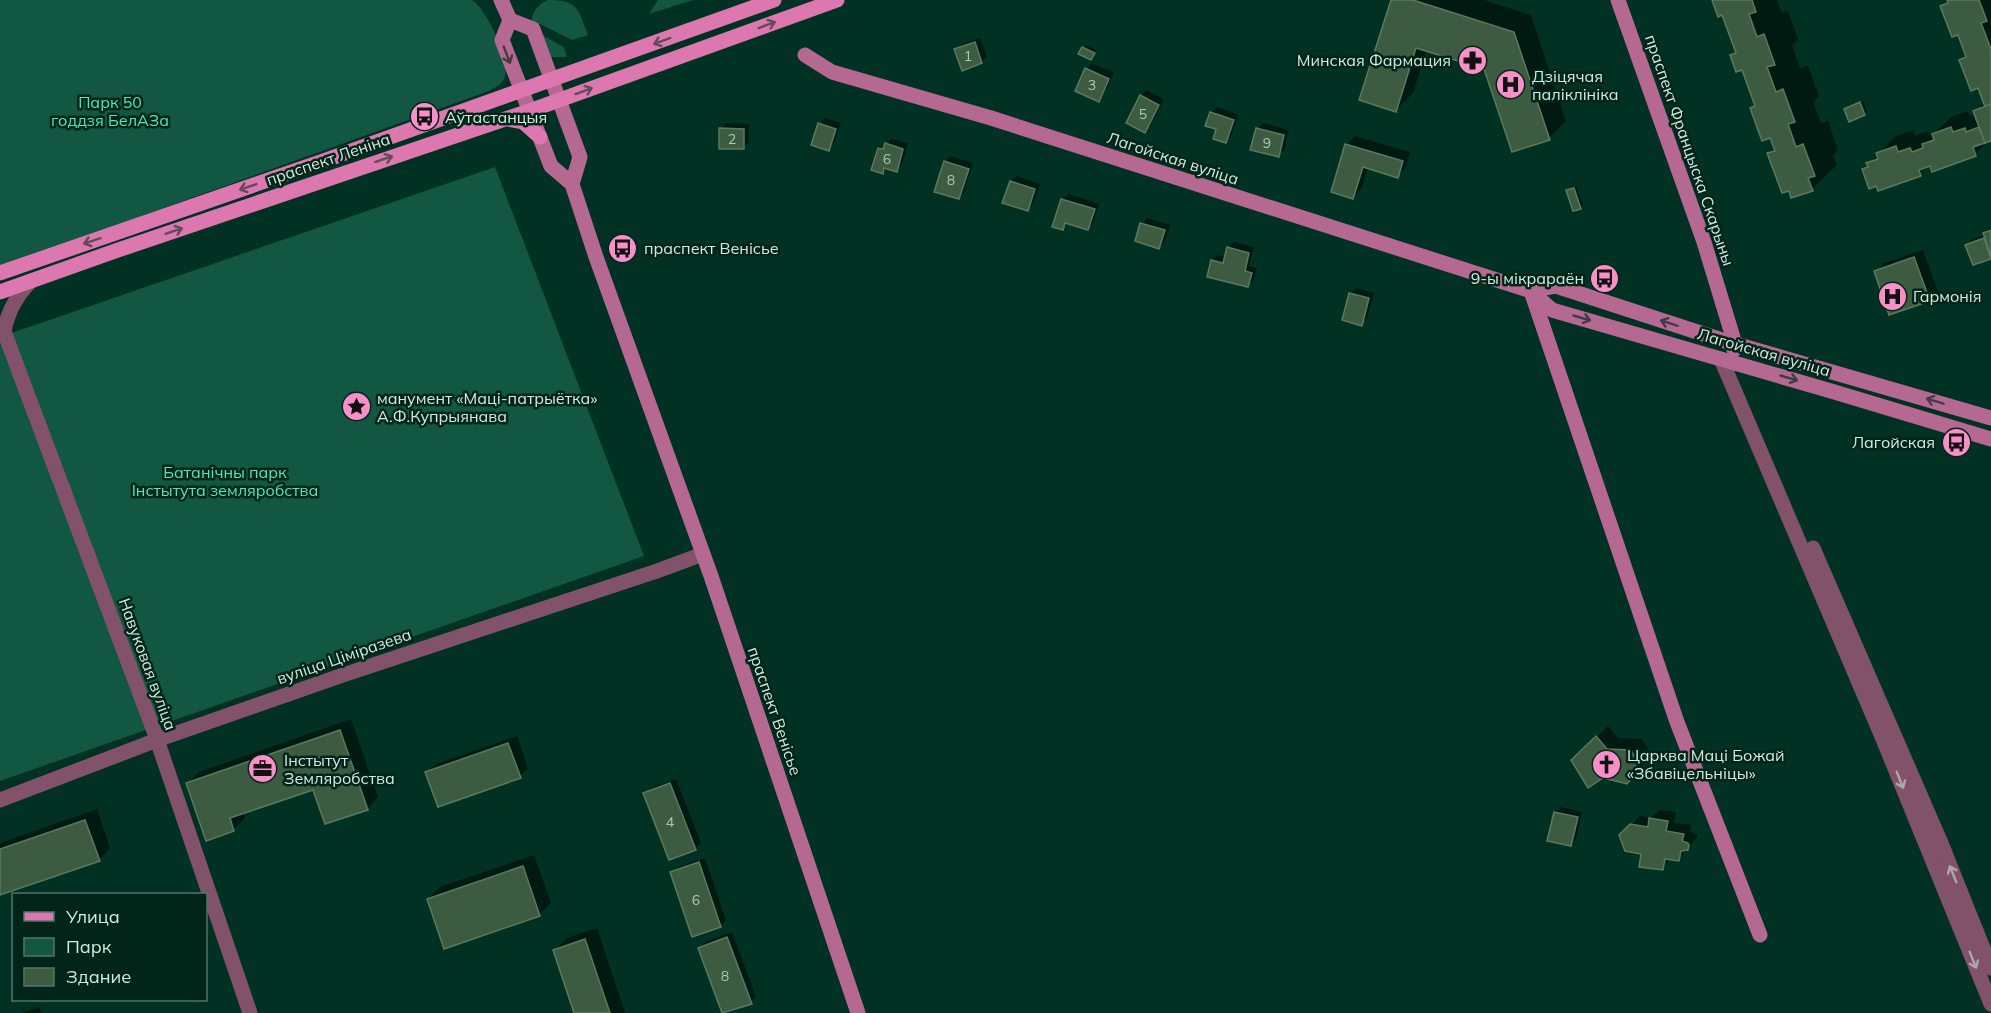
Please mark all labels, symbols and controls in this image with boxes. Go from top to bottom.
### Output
one-way arrow [757,19,776,30]
street label: праспект Францыска Скарыны [1641,32,1739,268]
one-way arrow [653,36,671,47]
pharmacy icon: Минская Фармация [1456,44,1488,76]
one-way arrow [503,45,514,64]
house number: 1 [964,47,972,65]
place label: Минская Фармация [1297,50,1451,70]
place label: Дзіцячая паліклініка [1532,66,1619,104]
hospital icon: Дзіцячая паліклініка [1495,69,1527,101]
house number: 3 [1088,76,1096,94]
one-way arrow [574,85,592,96]
park label: Парк 50 годдзя БелАЗа [51,92,169,130]
bus stop icon: Аўтастанцыя [408,101,440,133]
house number: 5 [1139,105,1147,123]
place label: Аўтастанцыя [445,107,547,127]
street label: Лагойская вуліца [1105,127,1241,189]
street label: праспект Леніна [264,128,392,190]
house number: 2 [728,130,736,148]
house number: 9 [1263,134,1271,152]
house number: 6 [883,150,891,168]
one-way arrow [374,153,393,164]
house number: 8 [947,171,955,189]
one-way arrow [239,183,258,194]
one-way arrow [164,224,183,235]
bus stop icon: праспект Венісье [607,232,639,264]
one-way arrow [83,236,102,247]
place label: праспект Венісье [644,238,779,258]
bus stop icon: 9-ы мікрараён [1589,262,1621,294]
place label: 9-ы мікрараён [1471,268,1584,288]
hospital icon: Гармонія [1876,280,1908,312]
place label: Гармонія [1913,286,1982,306]
one-way arrow [1572,313,1591,324]
one-way arrow [1660,316,1679,327]
street label: Лагойская вуліца [1695,323,1833,381]
one-way arrow [1779,373,1798,384]
place label: манумент «Маці-патрыётка» А.Ф.Купрыянава [377,388,597,426]
place icon: манумент «Маці-патрыётка» А.Ф.Купрыянава [340,391,372,423]
one-way arrow [1926,395,1945,406]
bus stop icon: Лагойская [1940,426,1972,458]
place label: Лагойская [1852,432,1935,452]
park label: Батанічны парк Інстытута земляробства [132,462,318,500]
street label: Навуковая вуліца [115,595,181,733]
street label: вуліца Ціміразева [274,624,414,688]
street label: праспект Венісье [744,644,806,778]
place label: Царква Маці Божай «Збавіцельніцы» [1627,745,1785,783]
church icon: Царква Маці Божай «Збавіцельніцы» [1590,748,1622,780]
place label: Інстытут Земляробства [284,750,395,788]
office icon: Інстытут Земляробства [247,753,279,785]
one-way arrow [1895,770,1906,789]
house number: 4 [666,813,675,831]
one-way arrow [1947,866,1958,884]
house number: 6 [692,891,700,909]
legend [12,893,207,1001]
text: Улица [65,905,120,928]
text: Парк [66,935,112,958]
one-way arrow [1968,951,1979,969]
text: Здание [66,965,131,988]
house number: 8 [721,967,729,985]

